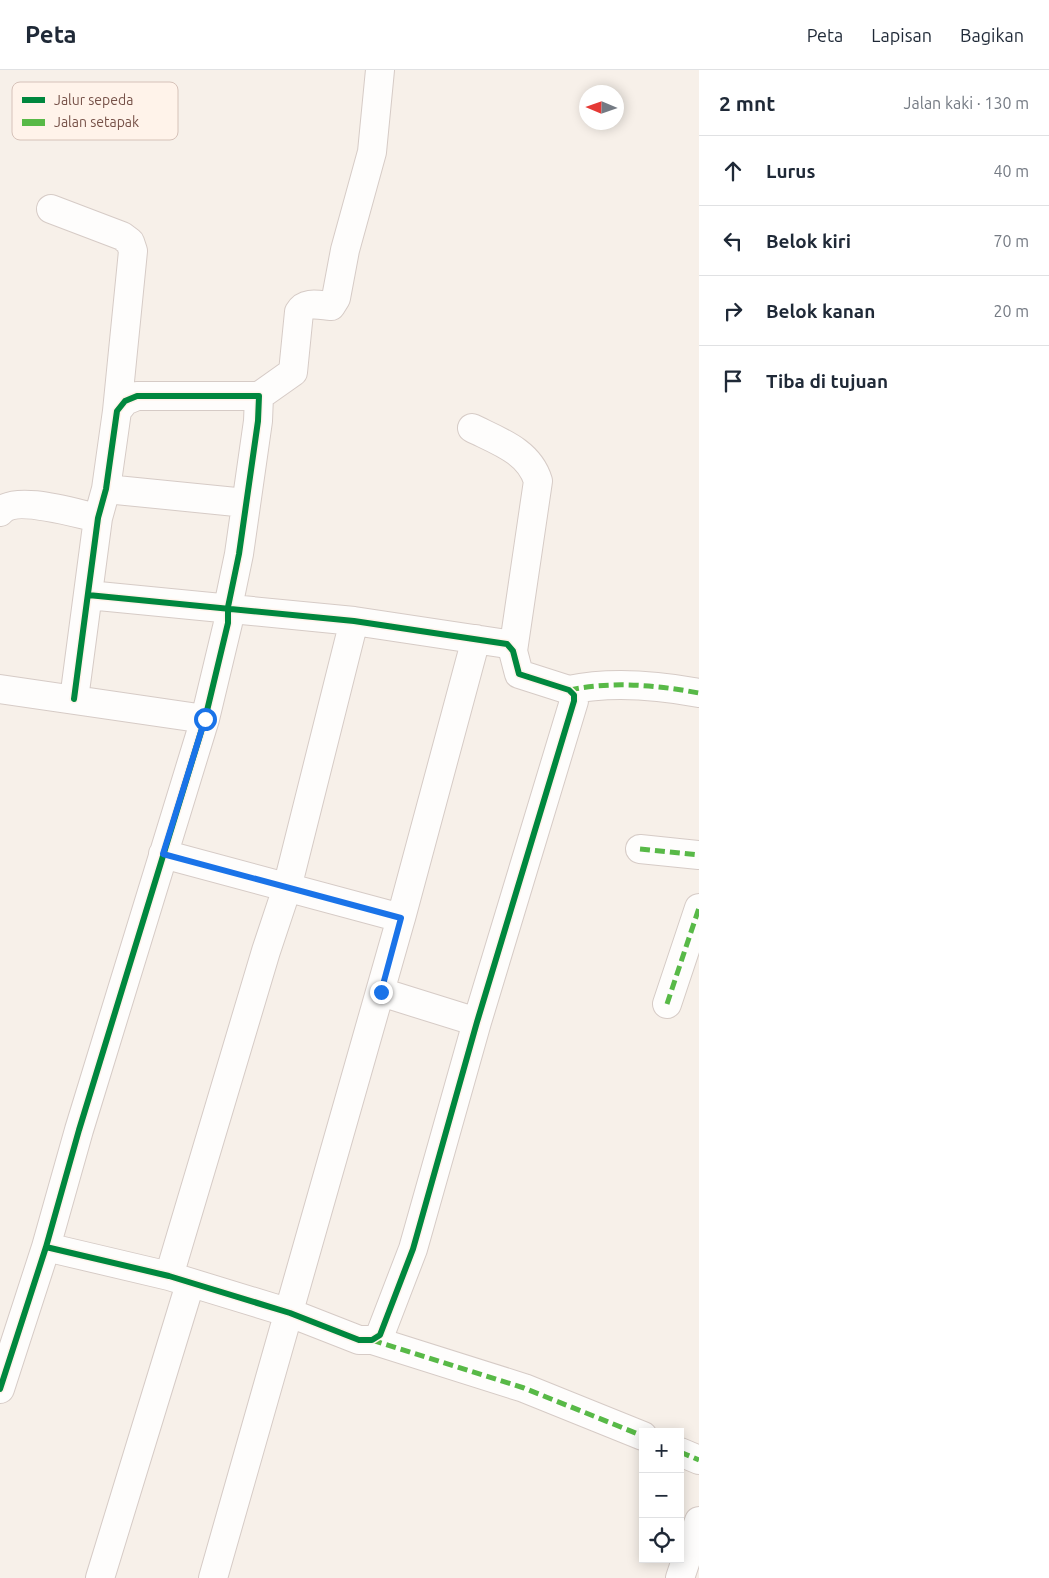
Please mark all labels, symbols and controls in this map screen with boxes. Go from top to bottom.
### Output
text: Peta [25,21,77,48]
text: Peta [807,25,843,45]
text: Lapisan [871,25,932,45]
text: Bagikan [960,25,1024,45]
legend [12,82,178,140]
north arrow [579,85,624,130]
text: 2 mnt [719,91,775,115]
text: Jalur sepeda [54,92,133,108]
text: Jalan kaki · 130 m [904,94,1029,112]
text: Jalan setapak [54,114,139,130]
icon: ahead [719,157,747,185]
text: Lurus [766,160,815,182]
text: 40 m [993,162,1029,180]
icon: left [719,227,747,255]
text: Belok kiri [766,230,851,252]
text: 70 m [993,232,1029,250]
icon: right [719,297,747,325]
text: Belok kanan [766,300,875,322]
text: 20 m [993,302,1029,320]
icon: arrive [719,367,747,395]
text: Tiba di tujuan [766,370,888,392]
route start [194,708,217,731]
route end [370,981,393,1004]
map controls [639,1428,684,1563]
button: + [639,1428,684,1473]
button: − [639,1473,684,1518]
button: locate [639,1518,684,1563]

